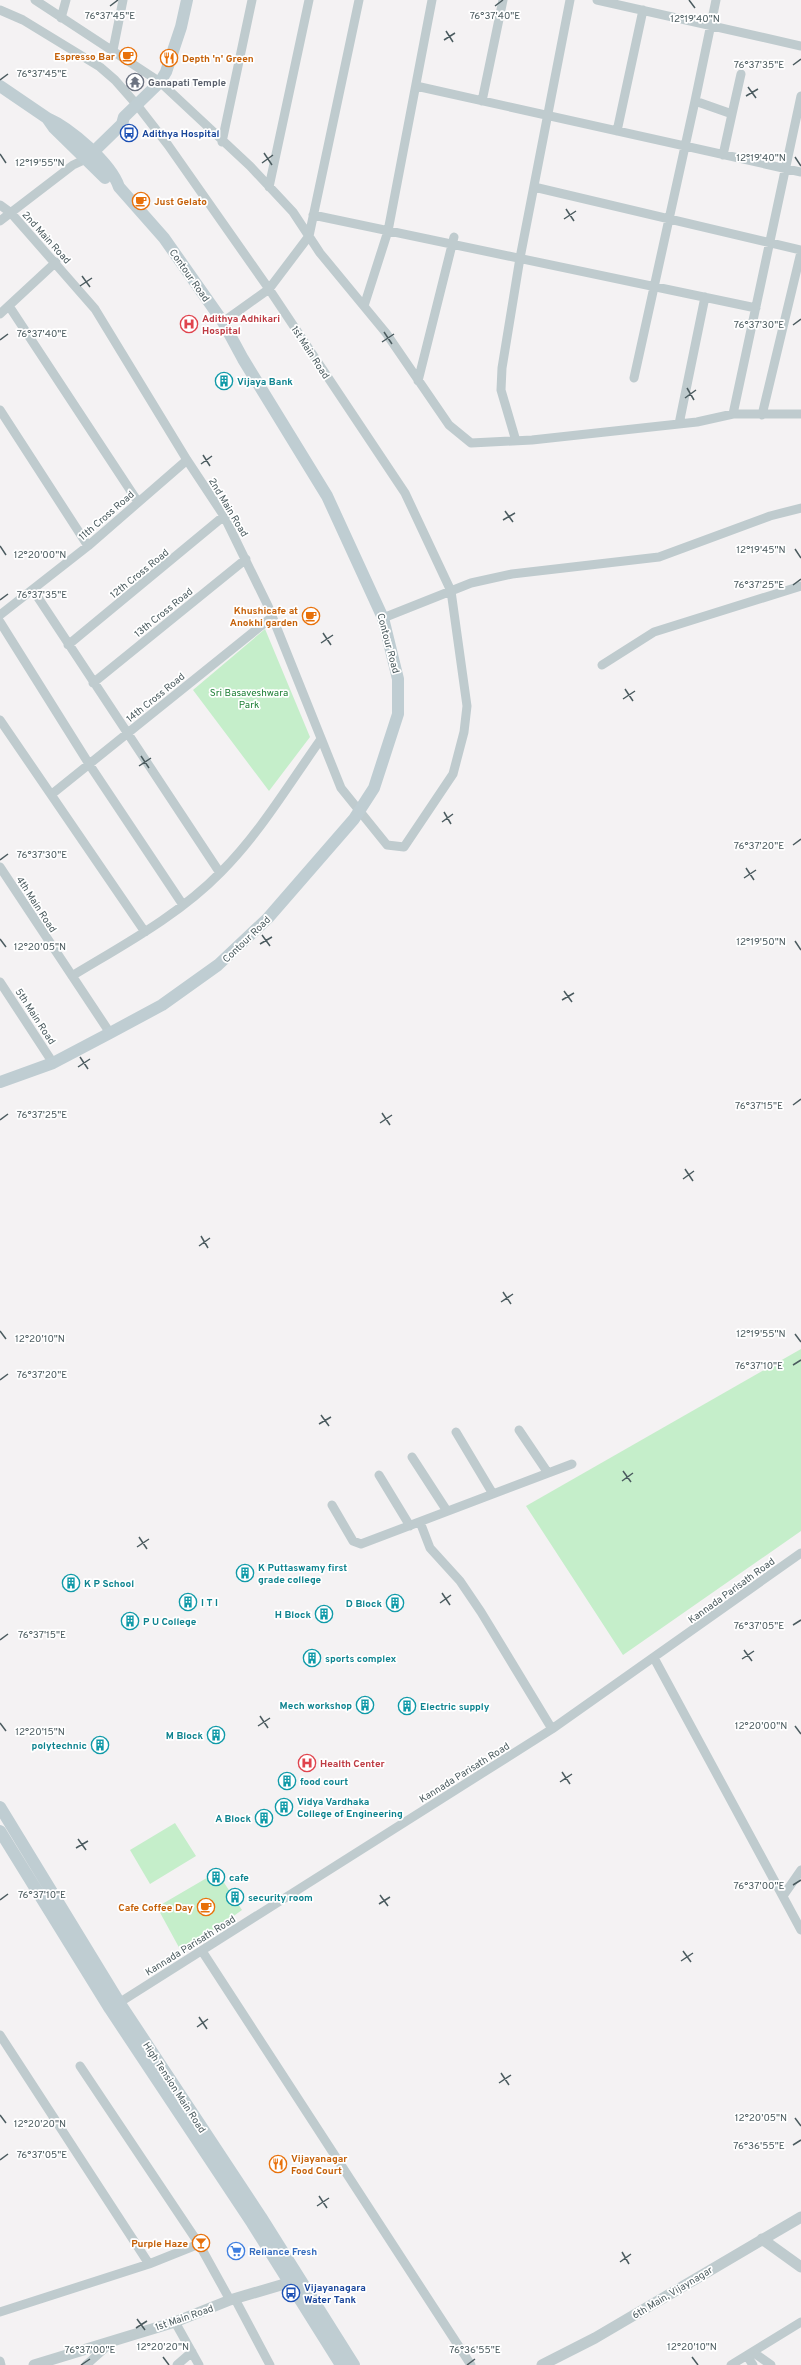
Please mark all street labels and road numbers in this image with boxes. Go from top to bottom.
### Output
street label: 2nd Main Road [19,209,73,267]
street label: Contour Road [166,247,212,305]
street label: 1st Main Road [288,324,332,382]
street label: 2nd Main Road [205,476,250,540]
street label: 11th Cross Road [76,488,137,544]
street label: 12th Cross Road [108,546,172,602]
street label: 13th Cross Road [132,586,196,641]
street label: Contour Road [373,612,402,675]
street label: 14th Cross Road [124,671,188,726]
street label: 4th Main Road [13,874,59,935]
street label: Contour Road [220,914,274,966]
street label: 5th Main Road [12,986,58,1047]
street label: Kannada Parisath Road [686,1555,778,1627]
street label: Kannada Parisath Road [417,1740,512,1806]
street label: Kannada Parisath Road [143,1913,238,1979]
street label: High Tension Main Road [139,2040,208,2136]
street label: 6th Main, Vijaynagar [630,2264,716,2322]
street label: 1st Main Road [154,2302,215,2334]

